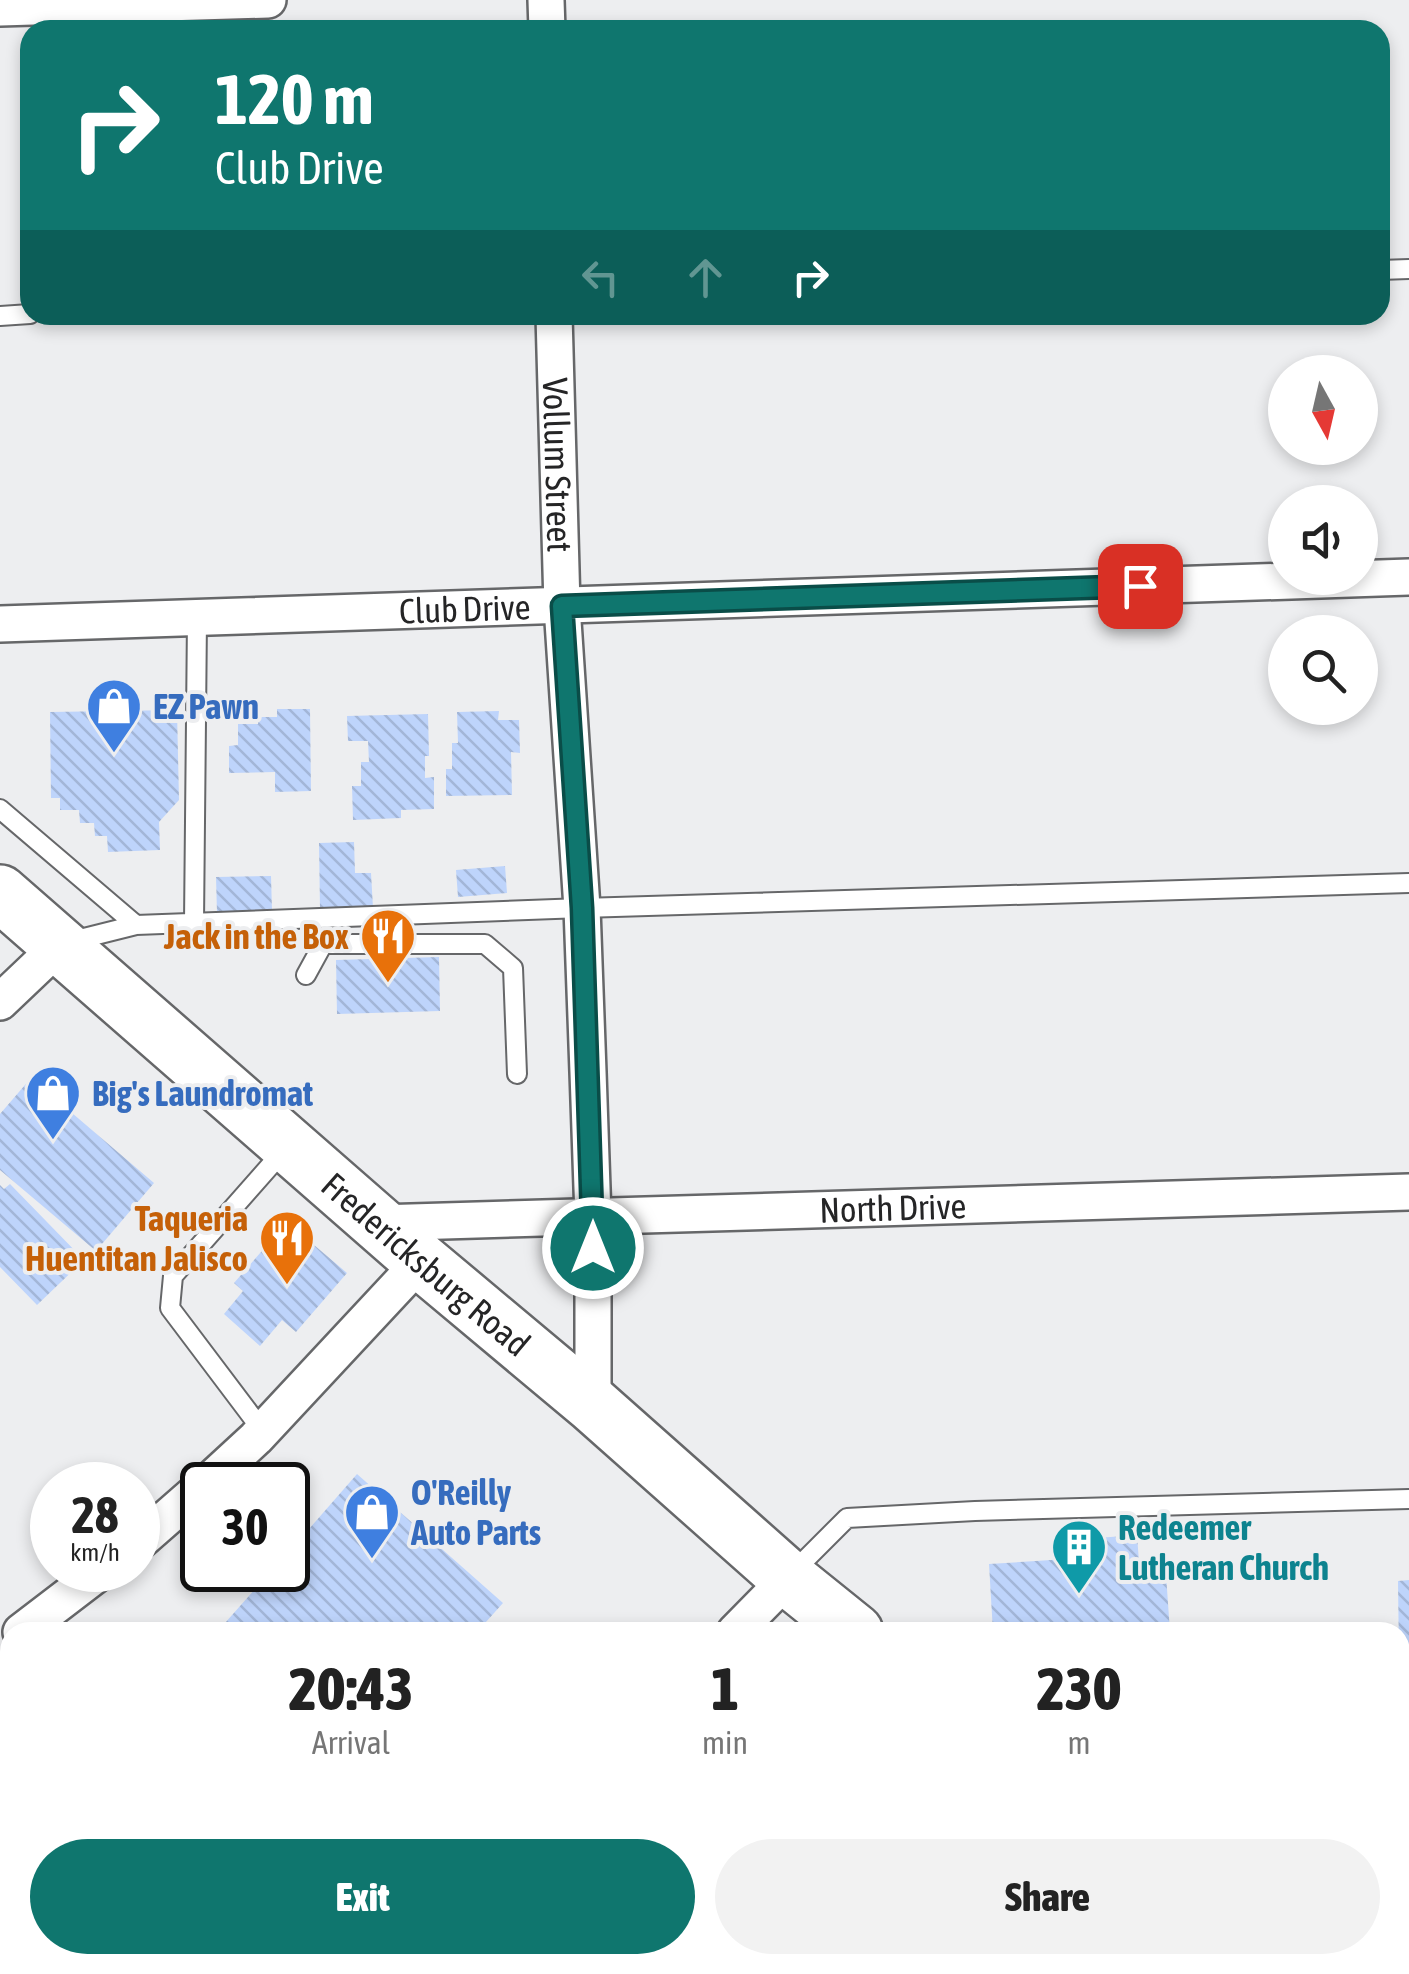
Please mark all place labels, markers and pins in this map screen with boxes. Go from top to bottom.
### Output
pin [1098,544,1183,629]
shop icon: EZ Pawn [84,676,144,755]
place label: EZ Pawn [153,686,259,726]
restaurant icon: Jack in the Box [358,906,418,985]
place label: Jack in the Box [163,916,349,956]
shop icon: Big's Laundromat [23,1063,83,1142]
place label: Big's Laundromat [92,1073,313,1113]
place label: Taqueria Huentitan Jalisco [25,1198,248,1278]
restaurant icon: Taqueria Huentitan Jalisco [257,1208,317,1287]
place label: O'Reilly Auto Parts [410,1472,541,1552]
shop icon: O'Reilly Auto Parts [342,1482,402,1561]
place label: Redeemer Lutheran Church [1118,1507,1329,1587]
building icon: Redeemer Lutheran Church [1049,1517,1109,1596]

